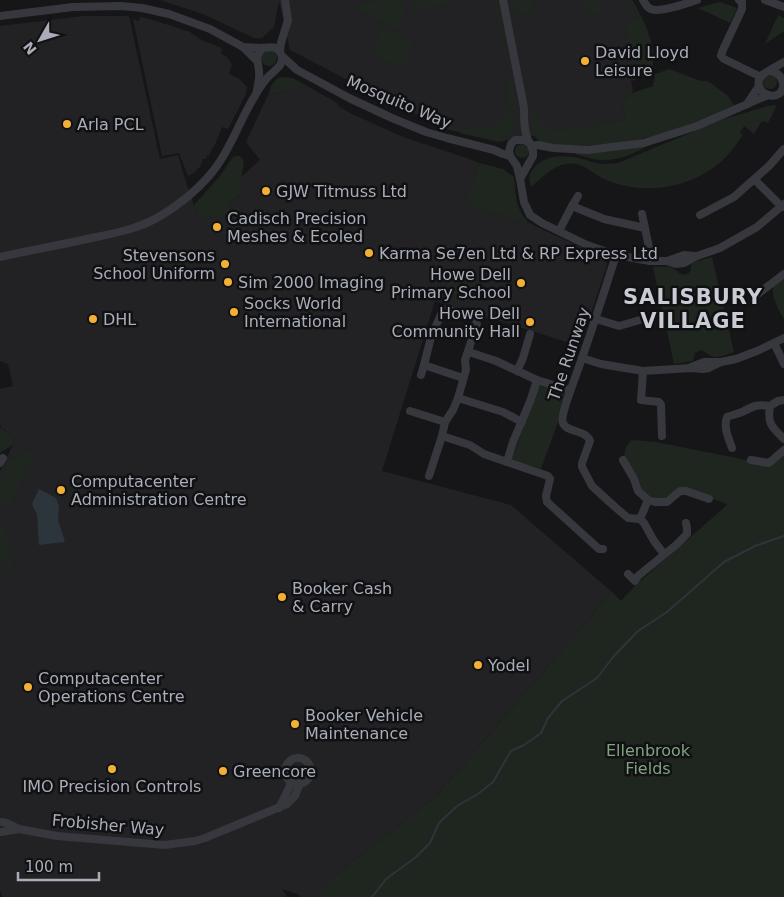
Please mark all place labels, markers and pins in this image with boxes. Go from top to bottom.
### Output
place label: David Lloyd Leisure [595,43,689,80]
marker: David Lloyd Leisure [579,55,591,67]
place label: Arla PCL [77,115,144,134]
marker: Arla PCL [61,118,73,130]
place label: GJW Titmuss Ltd [276,182,407,201]
marker: GJW Titmuss Ltd [260,185,272,197]
place label: Cadisch Precision Meshes & Ecoled [227,209,366,246]
marker: Cadisch Precision Meshes & Ecoled [211,221,223,233]
place label: Karma Se7en Ltd & RP Express Ltd [379,244,658,263]
place label: Stevensons School Uniform [93,246,215,283]
marker: Karma Se7en Ltd & RP Express Ltd [363,247,375,259]
marker: Stevensons School Uniform [219,258,231,270]
place label: Howe Dell Primary School [391,265,511,302]
place label: Sim 2000 Imaging [238,273,384,292]
marker: Sim 2000 Imaging [222,276,234,288]
marker: Howe Dell Primary School [515,277,527,289]
place label: Socks World International [244,294,346,331]
place label: Howe Dell Community Hall [392,304,520,341]
marker: Socks World International [228,306,240,318]
place label: DHL [103,310,136,329]
marker: DHL [87,313,99,325]
marker: Howe Dell Community Hall [524,316,536,328]
place label: Computacenter Administration Centre [71,472,247,509]
marker: Computacenter Administration Centre [55,484,67,496]
place label: Booker Cash & Carry [292,579,392,616]
marker: Booker Cash & Carry [276,591,288,603]
place label: Yodel [487,656,530,675]
marker: Yodel [472,659,484,671]
place label: Computacenter Operations Centre [38,669,185,706]
marker: Computacenter Operations Centre [22,681,34,693]
place label: Booker Vehicle Maintenance [305,706,423,743]
marker: Booker Vehicle Maintenance [289,718,301,730]
place label: Greencore [233,762,316,781]
marker: IMO Precision Controls [106,763,118,775]
marker: Greencore [217,765,229,777]
place label: IMO Precision Controls [23,777,201,796]

